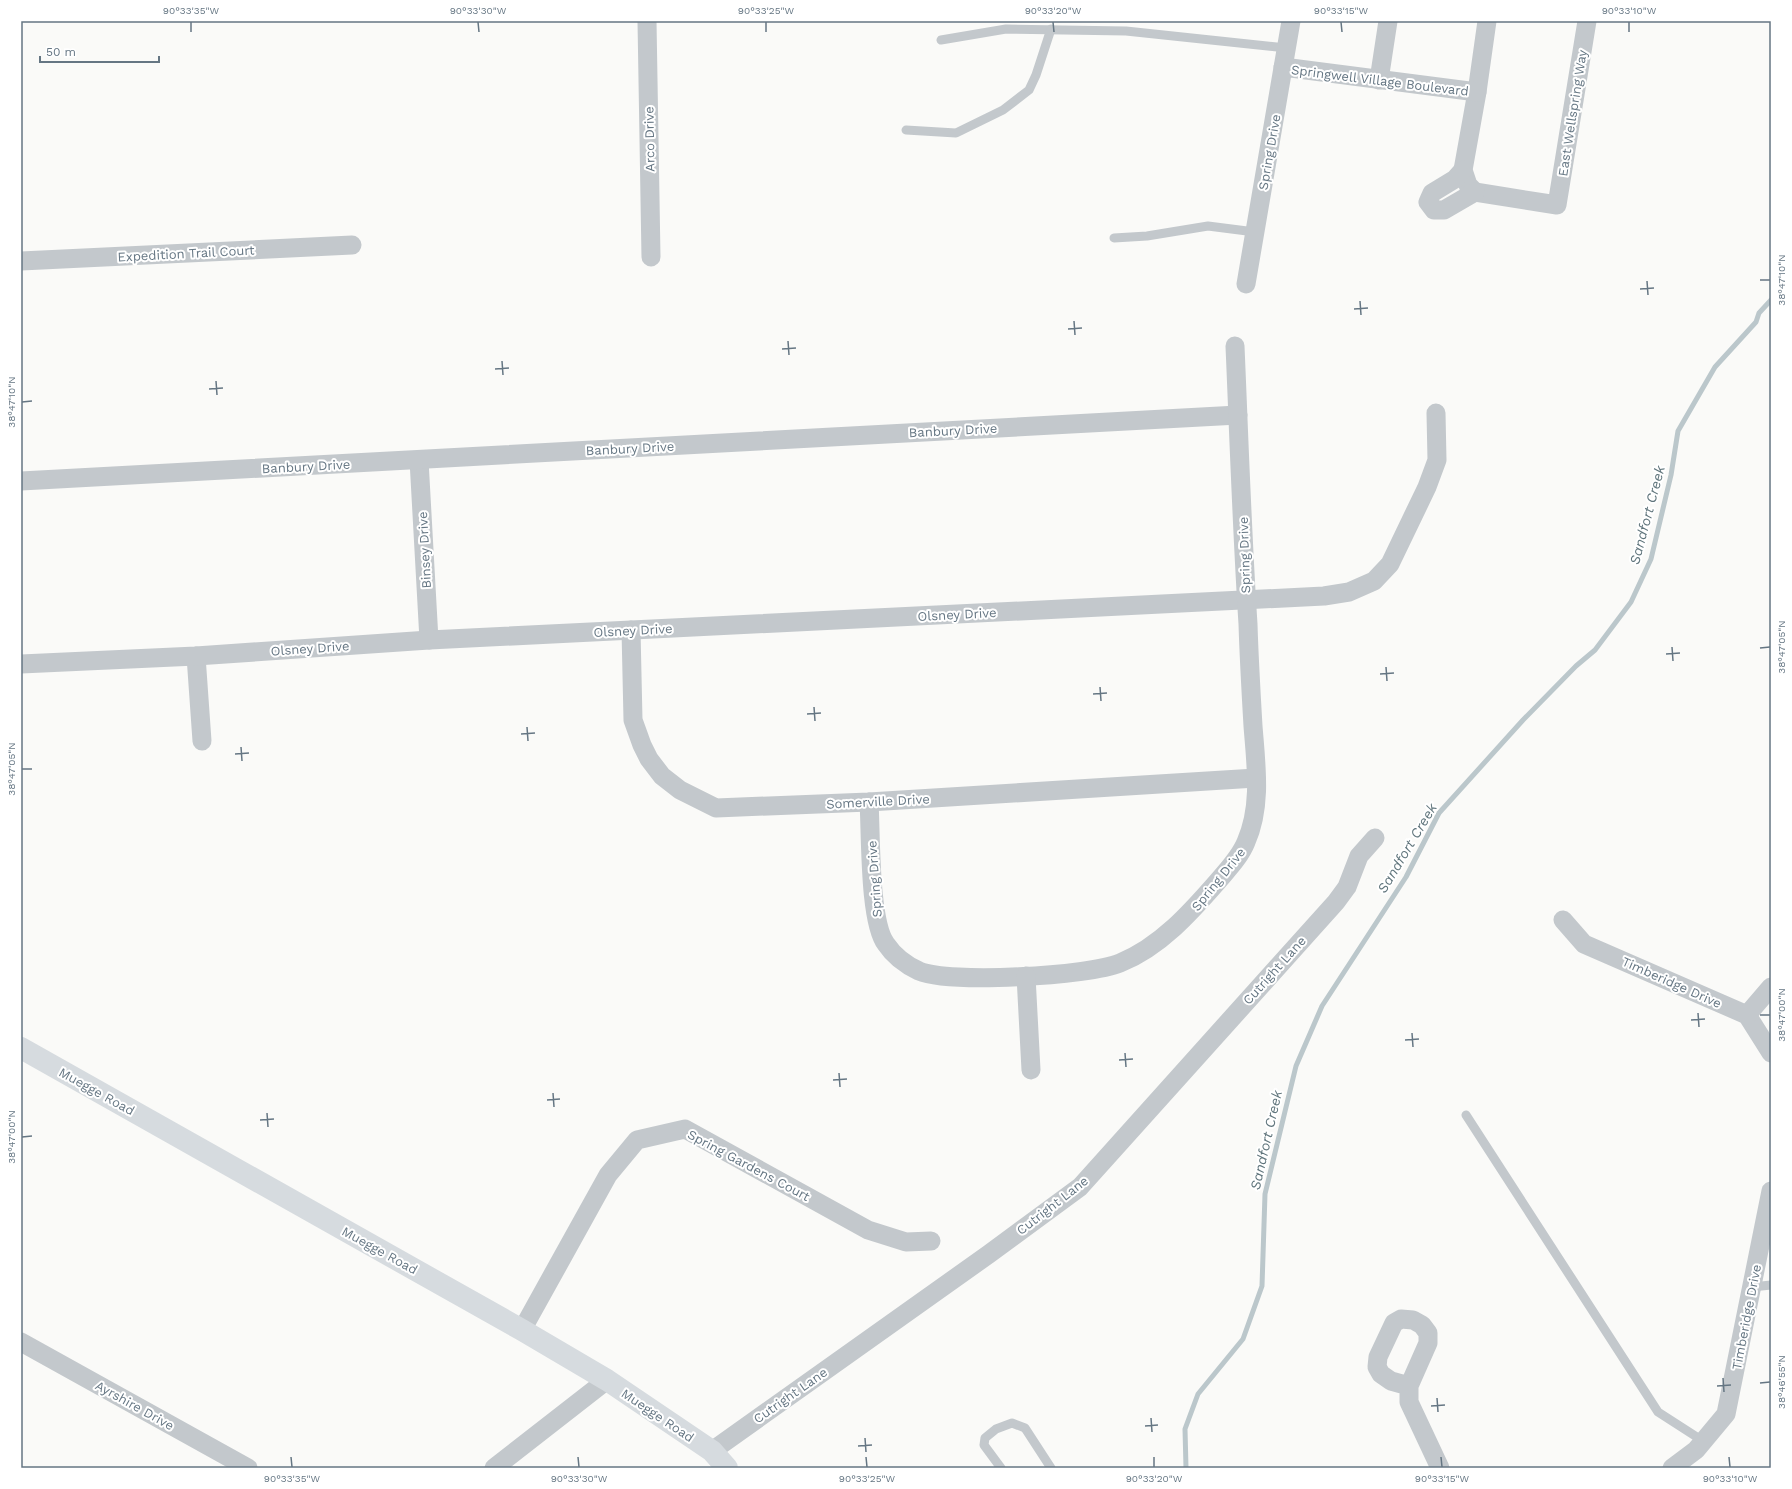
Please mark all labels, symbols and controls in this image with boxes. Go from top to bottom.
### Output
text: 90°33'35"W [163,5,220,16]
text: 90°33'30"W [450,5,507,16]
text: 90°33'25"W [738,5,795,16]
text: 90°33'20"W [1025,5,1082,16]
text: 90°33'15"W [1314,5,1369,16]
text: 90°33'10"W [1602,5,1657,16]
scale bar [40,38,159,64]
text: 50 m [46,45,76,59]
street label: East Wellspring Way [1555,48,1590,178]
street label: Springwell Village Boulevard [1290,62,1469,99]
street label: Arco Drive [641,106,658,172]
street label: Spring Drive [1255,113,1284,191]
street label: Expedition Trail Court [117,242,256,265]
text: 38°47'10"N [1776,254,1787,306]
text: 38°47'10"N [6,376,17,428]
street label: Banbury Drive [908,421,998,440]
street label: Banbury Drive [585,439,675,458]
street label: Banbury Drive [261,457,351,476]
water label: Sandfort Creek [1626,463,1668,566]
street label: Binsey Drive [415,511,434,589]
street label: Spring Drive [1236,516,1253,594]
street label: Olsney Drive [917,605,997,624]
text: 38°47'05"N [1776,620,1787,674]
street label: Olsney Drive [593,621,673,640]
street label: Olsney Drive [270,638,350,659]
text: 38°47'05"N [6,742,17,796]
street label: Somerville Drive [826,791,930,812]
water label: Sandfort Creek [1374,800,1440,896]
street label: Spring Drive [864,840,885,918]
street label: Spring Drive [1188,845,1248,914]
street label: Cutright Lane [1240,933,1309,1008]
street label: Timberidge Drive [1620,954,1724,1011]
text: 38°47'00"N [1776,988,1787,1042]
street label: Muegge Road [56,1065,137,1118]
water label: Sandfort Creek [1247,1088,1285,1191]
text: 38°47'00"N [6,1110,17,1164]
street label: Spring Gardens Court [685,1127,813,1204]
street label: Cutright Lane [1014,1173,1091,1238]
street label: Muegge Road [339,1224,420,1277]
street label: Timberidge Drive [1729,1263,1764,1371]
text: 38°46'55"N [1776,1355,1787,1409]
street label: Cutright Lane [751,1364,830,1426]
street label: Ayrshire Drive [93,1378,177,1433]
street label: Muegge Road [619,1386,697,1445]
text: 90°33'35"W [264,1473,321,1484]
text: 90°33'30"W [551,1473,608,1484]
text: 90°33'25"W [839,1473,896,1484]
text: 90°33'20"W [1126,1473,1183,1484]
text: 90°33'15"W [1415,1473,1470,1484]
text: 90°33'10"W [1703,1473,1758,1484]

